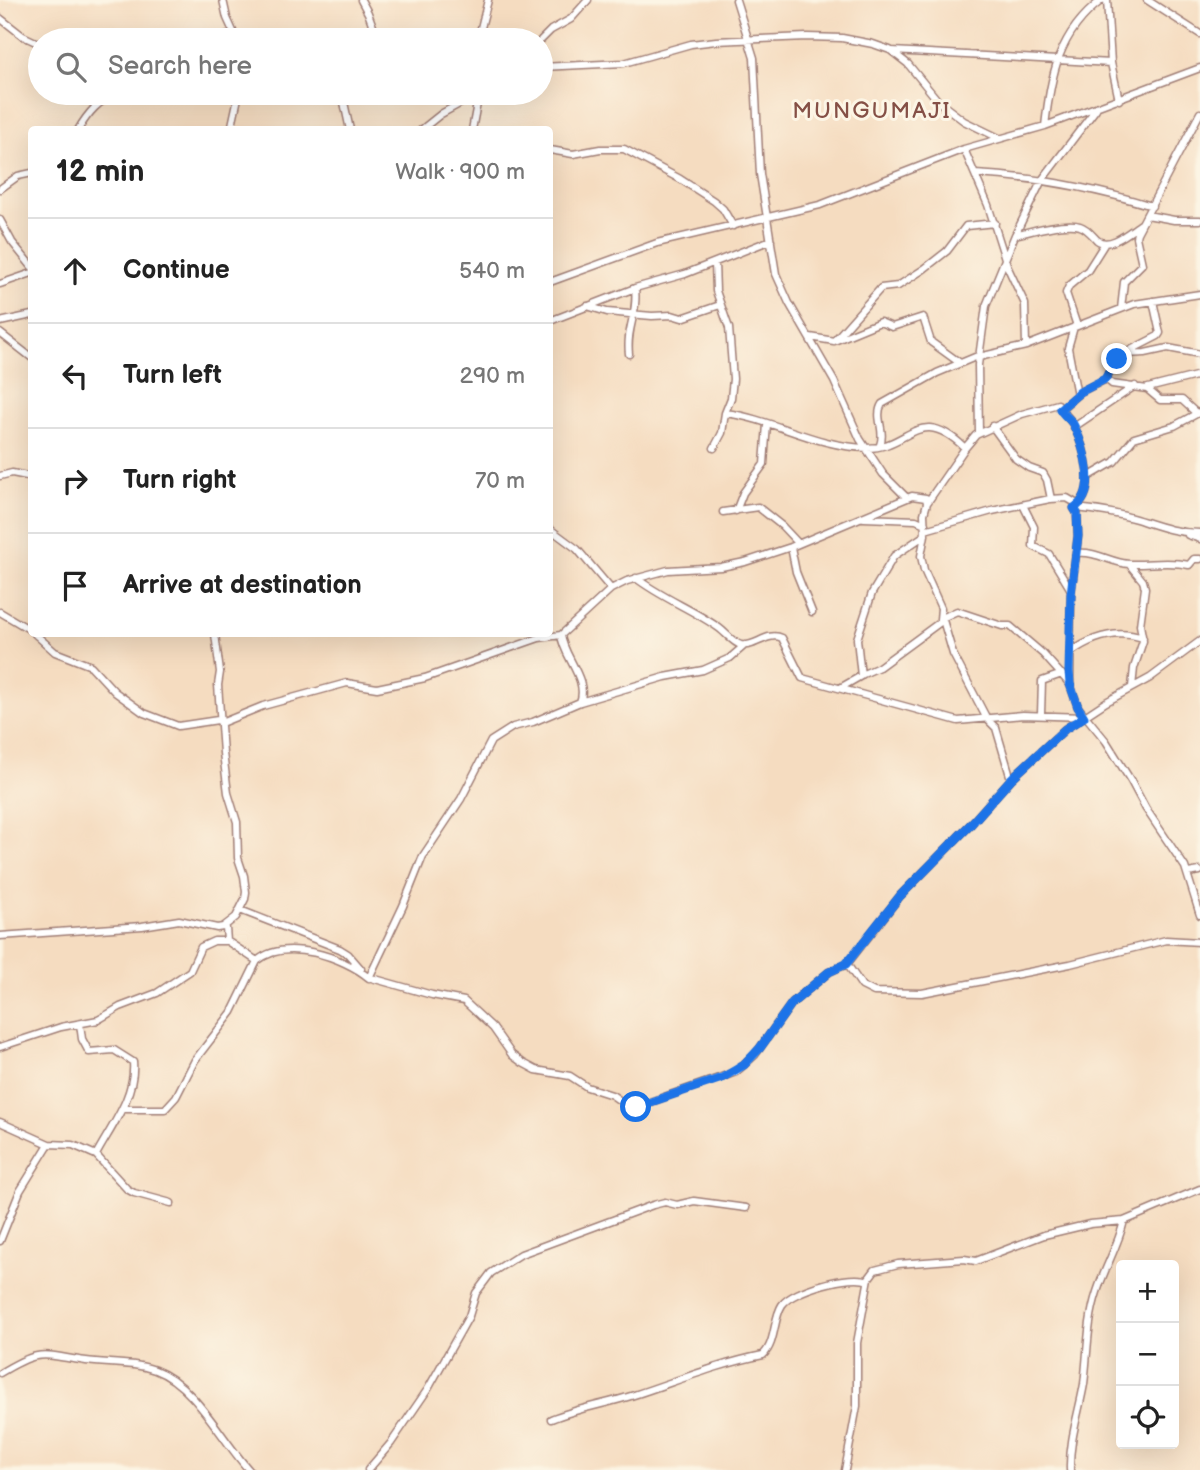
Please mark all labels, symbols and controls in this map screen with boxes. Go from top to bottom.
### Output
search box [28,28,553,105]
icon: search [52,48,90,86]
text: Search here [108,51,252,82]
district label: MUNGUMAJI [792,97,952,125]
text: 12 min [56,154,144,190]
text: Walk · 900 m [395,158,525,186]
icon: ahead [56,252,94,290]
text: Continue [123,255,230,286]
text: 540 m [459,257,525,285]
route end [1101,343,1132,374]
icon: left [56,357,94,395]
text: Turn left [123,360,222,391]
text: 290 m [459,362,525,390]
icon: right [56,462,94,500]
text: Turn right [123,465,236,496]
text: 70 m [475,467,525,495]
icon: arrive [56,567,94,605]
text: Arrive at destination [123,570,362,601]
route start [620,1091,651,1122]
map controls [1116,1260,1179,1449]
button: + [1116,1260,1179,1323]
button: − [1116,1323,1179,1386]
button: locate [1116,1386,1179,1449]

